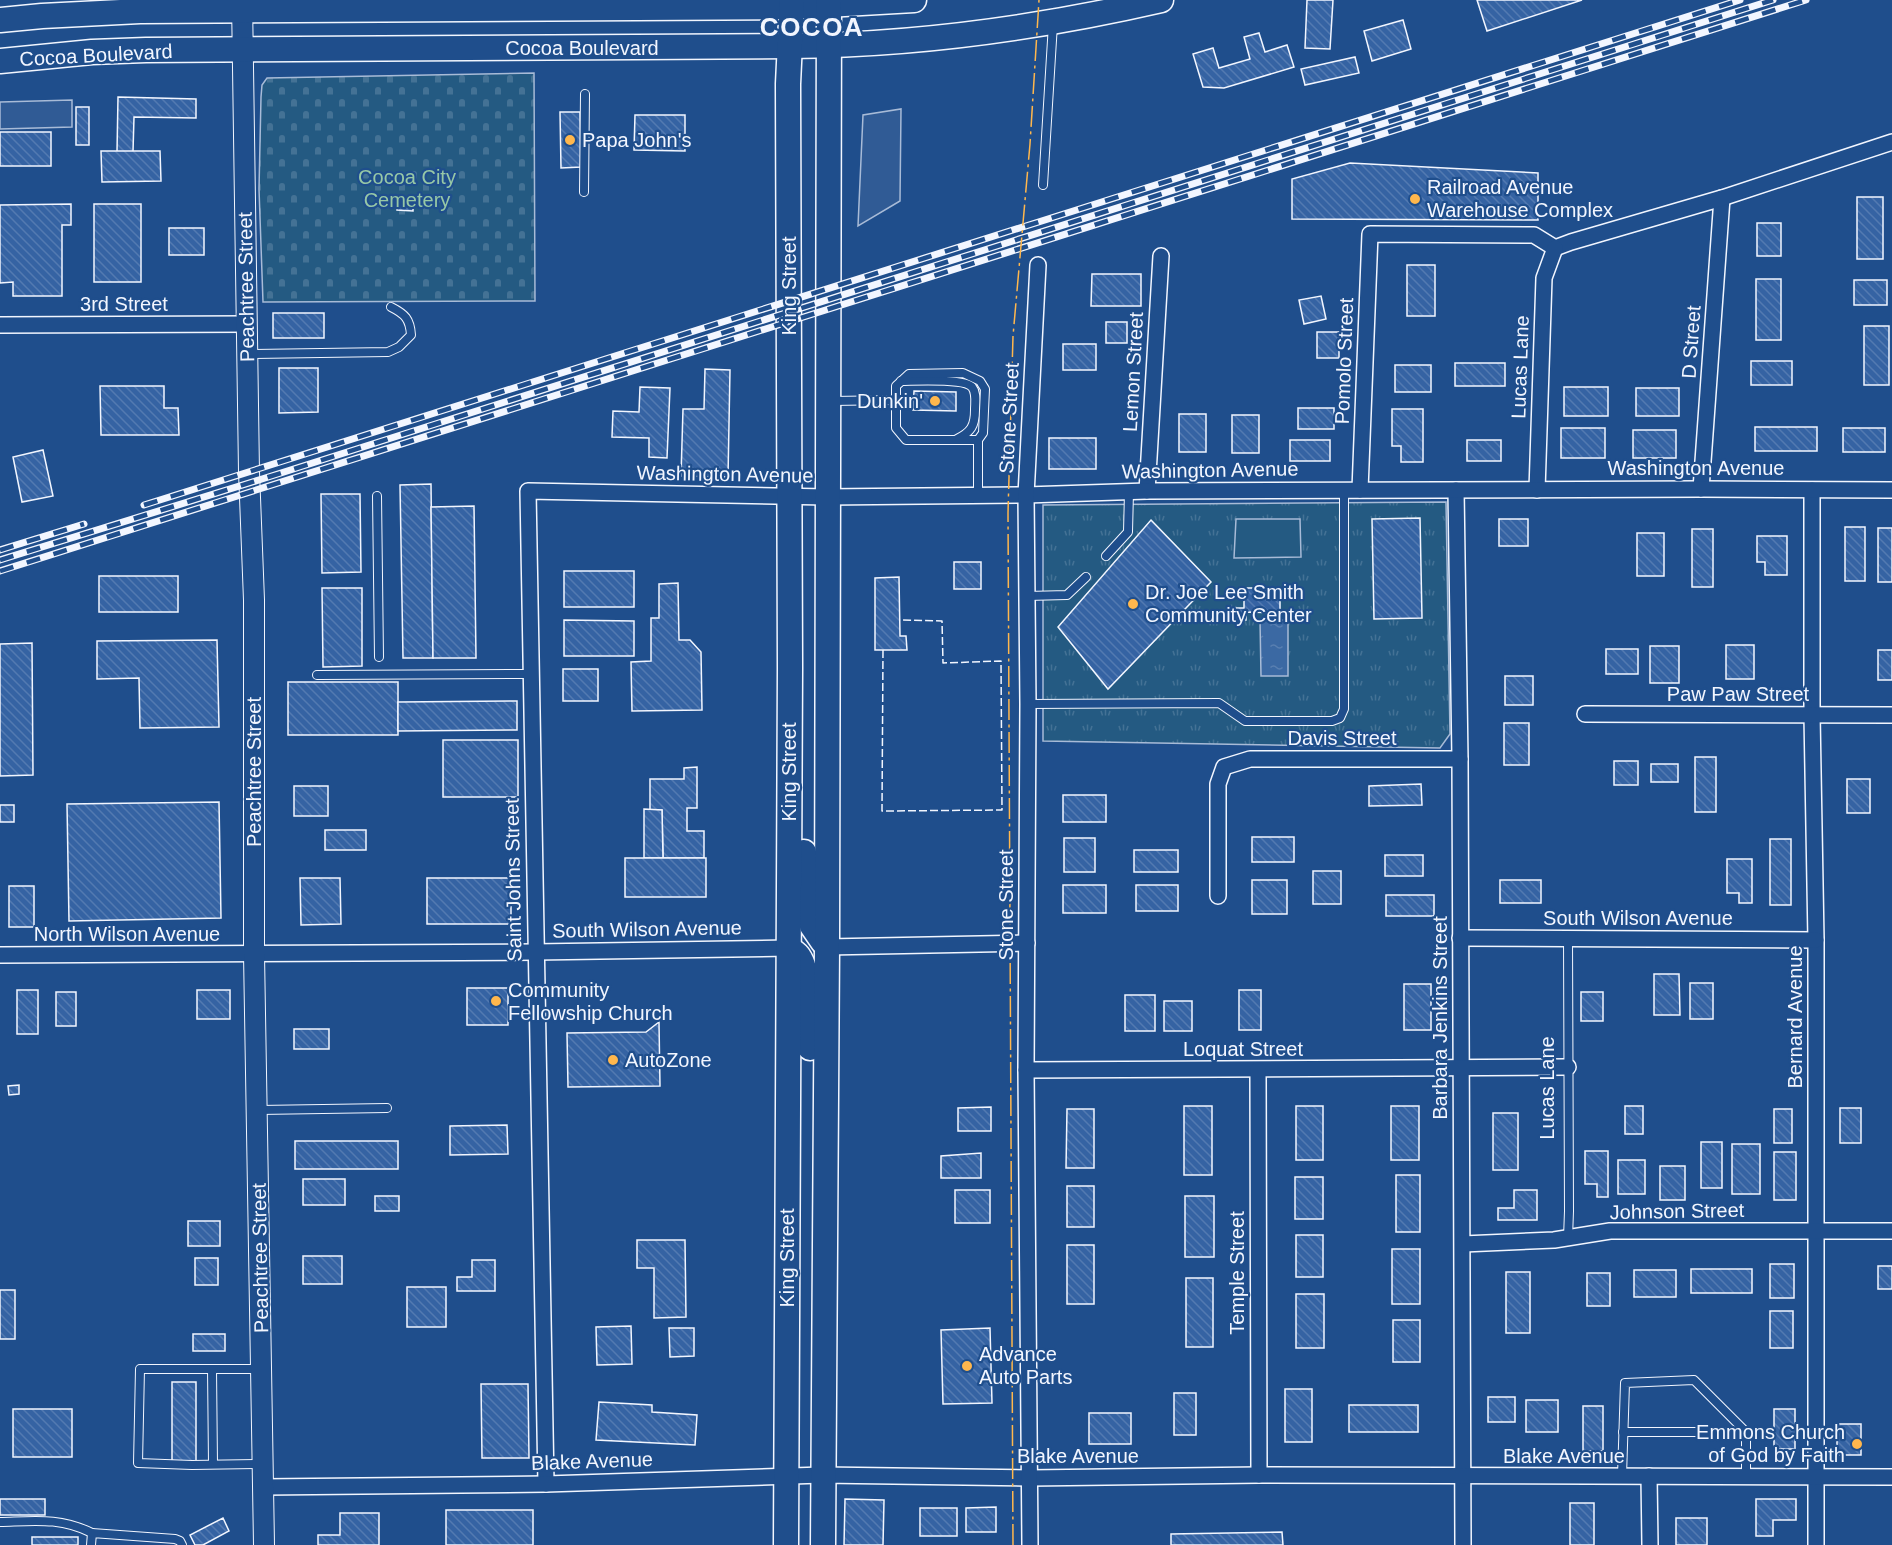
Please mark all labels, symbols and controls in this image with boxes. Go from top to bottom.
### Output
district label: COCOA [760,12,864,42]
street label: Cocoa Boulevard [505,37,659,59]
street label: Cocoa Boulevard [19,40,173,70]
place label: Papa John's [582,129,691,151]
marker: Papa John's [563,133,577,147]
park label: Cocoa City Cemetery [358,166,456,211]
place label: Railroad Avenue Warehouse Complex [1427,176,1613,221]
marker: Railroad Avenue Warehouse Complex [1408,192,1422,206]
street label: Peachtree Street [234,211,258,362]
street label: King Street [778,236,800,335]
street label: 3rd Street [80,293,168,315]
street label: Pomolo Street [1331,297,1357,425]
street label: D Street [1677,304,1705,379]
street label: Lemon Street [1119,311,1147,433]
street label: Lucas Lane [1507,315,1533,419]
street label: Stone Street [995,361,1023,474]
place label: Dunkin' [857,390,923,412]
marker: Dunkin' [928,394,942,408]
street label: Washington Avenue [1121,457,1299,483]
street label: Washington Avenue [1608,457,1784,479]
street label: Washington Avenue [636,461,814,487]
place label: Dr. Joe Lee Smith Community Center [1145,581,1312,626]
marker: Dr. Joe Lee Smith Community Center [1126,597,1140,611]
street label: Paw Paw Street [1667,683,1810,705]
street label: Peachtree Street [243,697,265,847]
street label: King Street [778,722,800,821]
street label: Davis Street [1288,727,1397,749]
street label: Saint Johns Street [501,798,525,962]
street label: Stone Street [995,849,1017,961]
street label: South Wilson Avenue [1543,907,1733,929]
street label: South Wilson Avenue [552,916,742,942]
street label: Barbara Jenkins Street [1429,916,1451,1120]
street label: North Wilson Avenue [34,923,220,945]
street label: Bernard Avenue [1784,945,1806,1089]
place label: Community Fellowship Church [508,979,673,1024]
marker: Community Fellowship Church [489,994,503,1008]
street label: Lucas Lane [1536,1036,1558,1140]
street label: Loquat Street [1183,1038,1303,1060]
place label: AutoZone [625,1049,712,1071]
marker: AutoZone [606,1053,620,1067]
street label: Peachtree Street [248,1182,272,1333]
street label: Johnson Street [1610,1199,1745,1223]
street label: King Street [776,1208,798,1307]
street label: Temple Street [1226,1211,1248,1335]
place label: Advance Auto Parts [979,1343,1072,1388]
marker: Advance Auto Parts [960,1359,974,1373]
place label: Emmons Church of God by Faith [1696,1421,1845,1466]
marker: Emmons Church of God by Faith [1850,1437,1864,1451]
street label: Blake Avenue [1017,1445,1139,1467]
street label: Blake Avenue [1503,1445,1625,1467]
street label: Blake Avenue [531,1448,653,1474]

